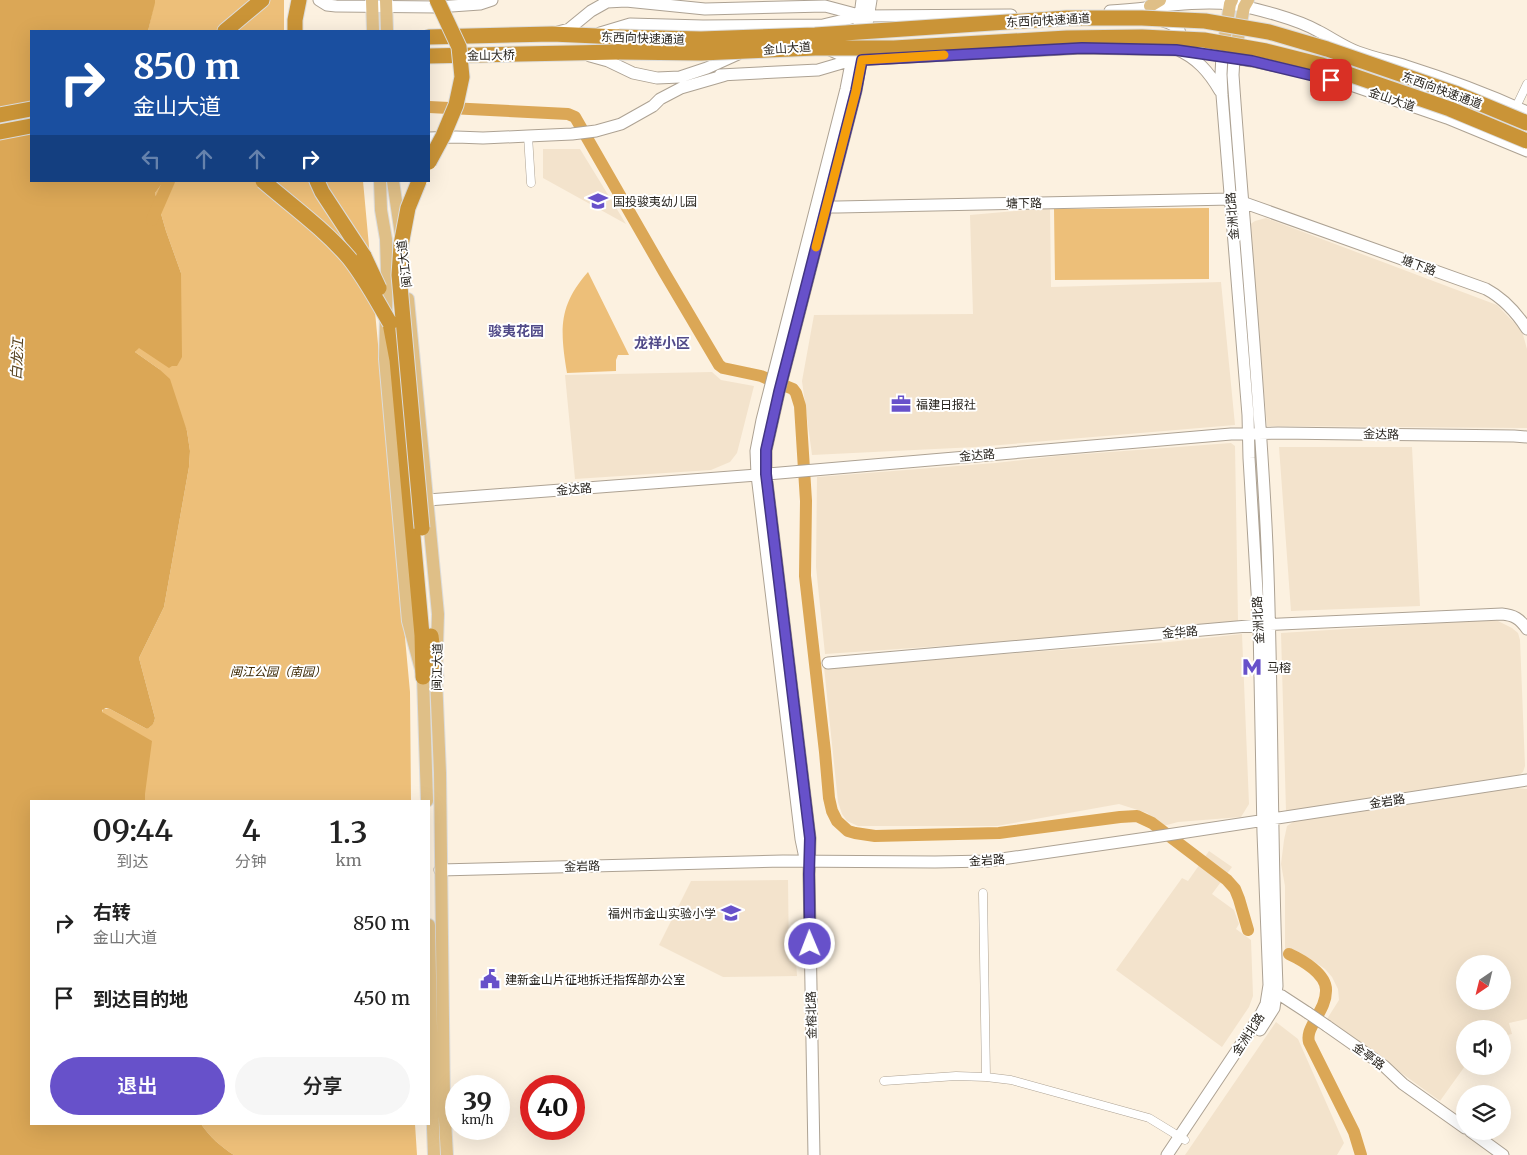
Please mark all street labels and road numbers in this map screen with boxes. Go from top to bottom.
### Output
street label: 东西向快速通道 [1006,10,1090,30]
street label: 东西向快速通道 [601,29,685,47]
street label: 金山大道 [763,39,811,57]
street label: 金山大桥 [467,47,515,63]
street label: 东西向快速通道 [1400,69,1484,111]
street label: 金山大道 [1367,84,1417,114]
street label: 金洲北路 [1222,191,1242,241]
street label: 塘下路 [1006,195,1042,211]
street label: 闽江大道 [394,239,414,289]
street label: 塘下路 [1400,252,1438,278]
street label: 金达路 [1363,426,1399,442]
street label: 金达路 [958,446,996,464]
street label: 金达路 [555,480,593,498]
street label: 金洲北路 [1249,596,1267,644]
street label: 金华路 [1161,623,1199,641]
street label: 闽江大道 [429,643,445,691]
street label: 金岩路 [1368,791,1406,811]
street label: 金岩路 [969,851,1005,869]
street label: 金岩路 [564,858,600,874]
street label: 金榕北路 [803,991,819,1039]
street label: 金洲北路 [1229,1010,1267,1058]
street label: 金亭路 [1350,1039,1388,1073]

